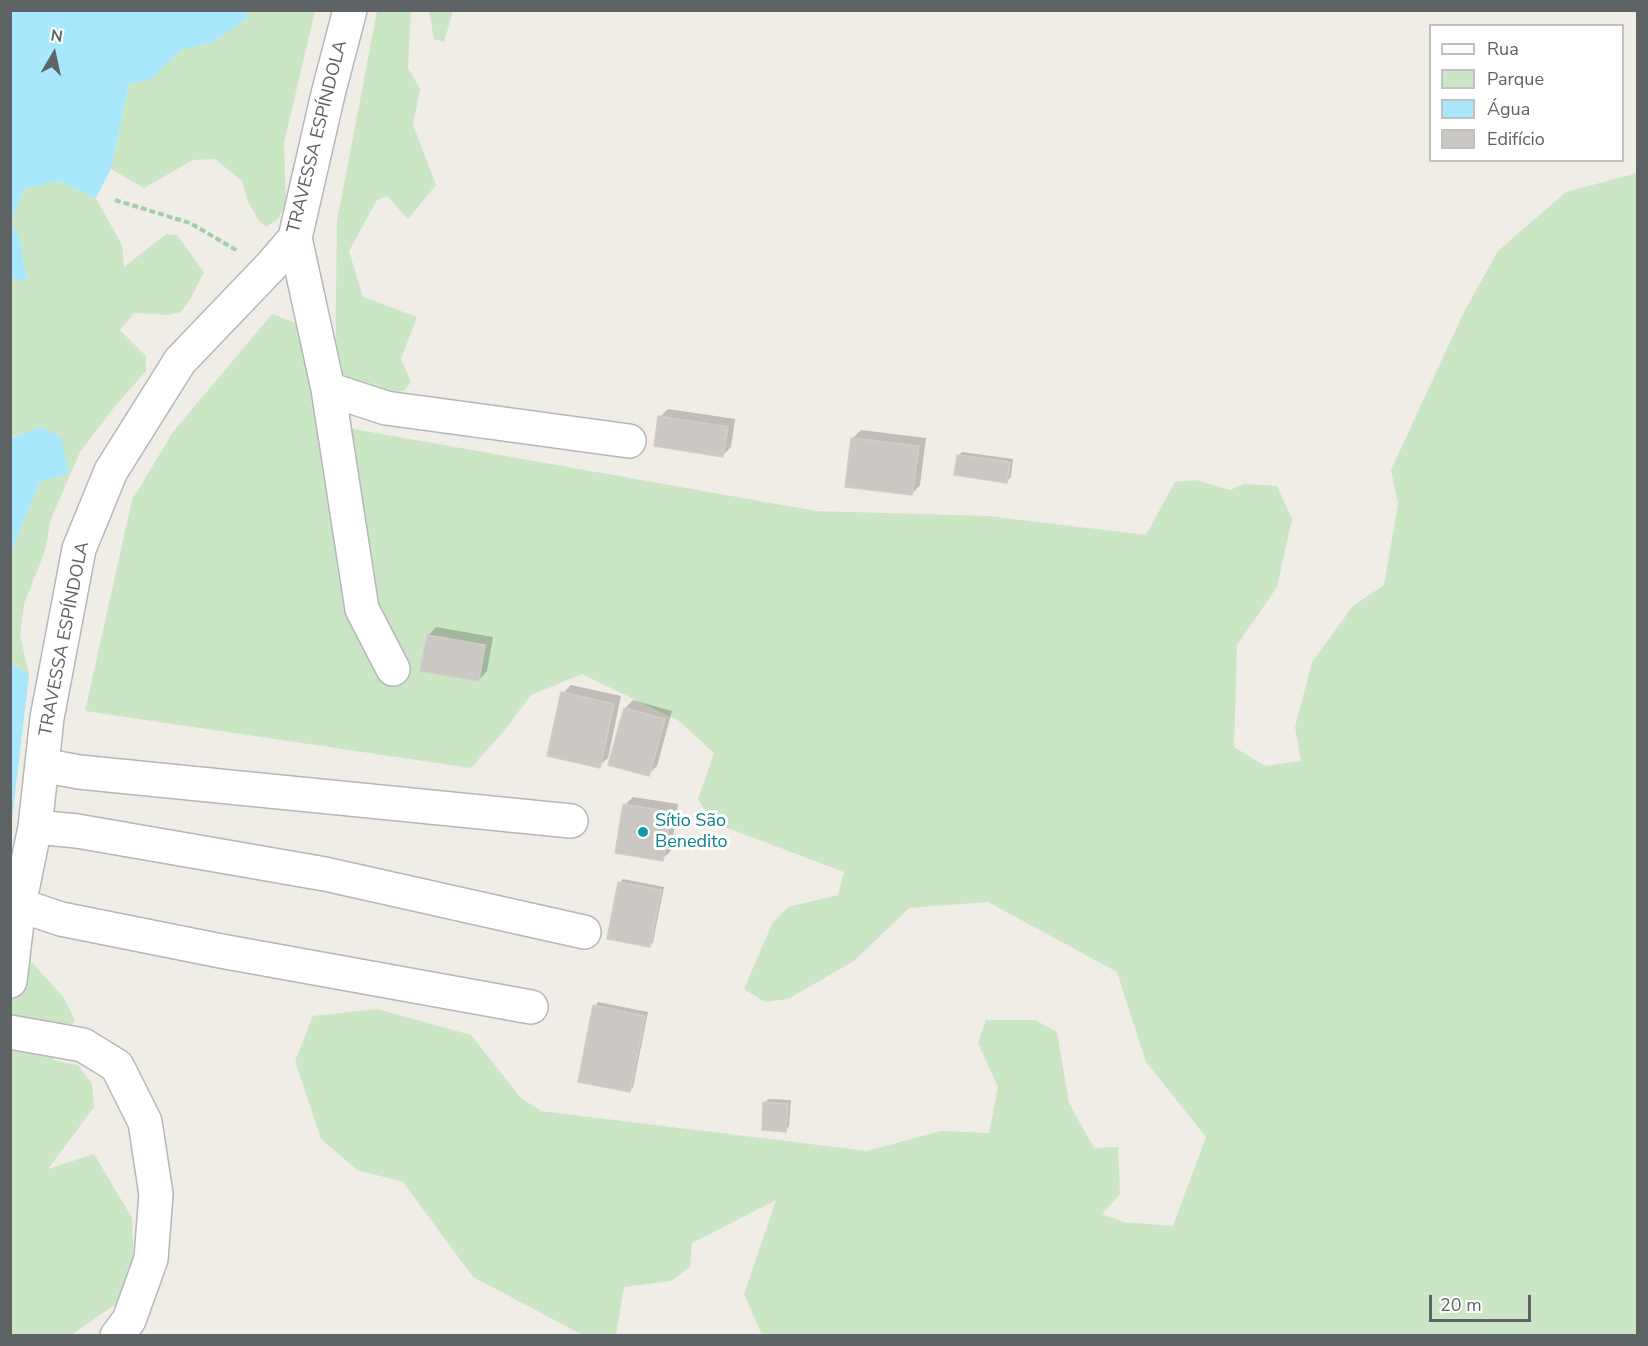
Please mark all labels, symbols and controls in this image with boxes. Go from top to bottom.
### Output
north arrow [24,24,84,84]
text: N [49,24,64,48]
legend [1429,24,1624,162]
text: Rua [1487,37,1519,61]
street label: TRAVESSA ESPÍNDOLA [284,38,352,236]
text: Parque [1487,67,1544,91]
text: Água [1487,97,1530,121]
text: Edifício [1487,127,1545,151]
street label: TRAVESSA ESPÍNDOLA [36,540,94,738]
place label: Sítio São Benedito [655,811,727,854]
marker: Sítio São Benedito [636,825,650,839]
scale bar [1432,1283,1534,1321]
text: 20 m [1440,1293,1482,1317]

